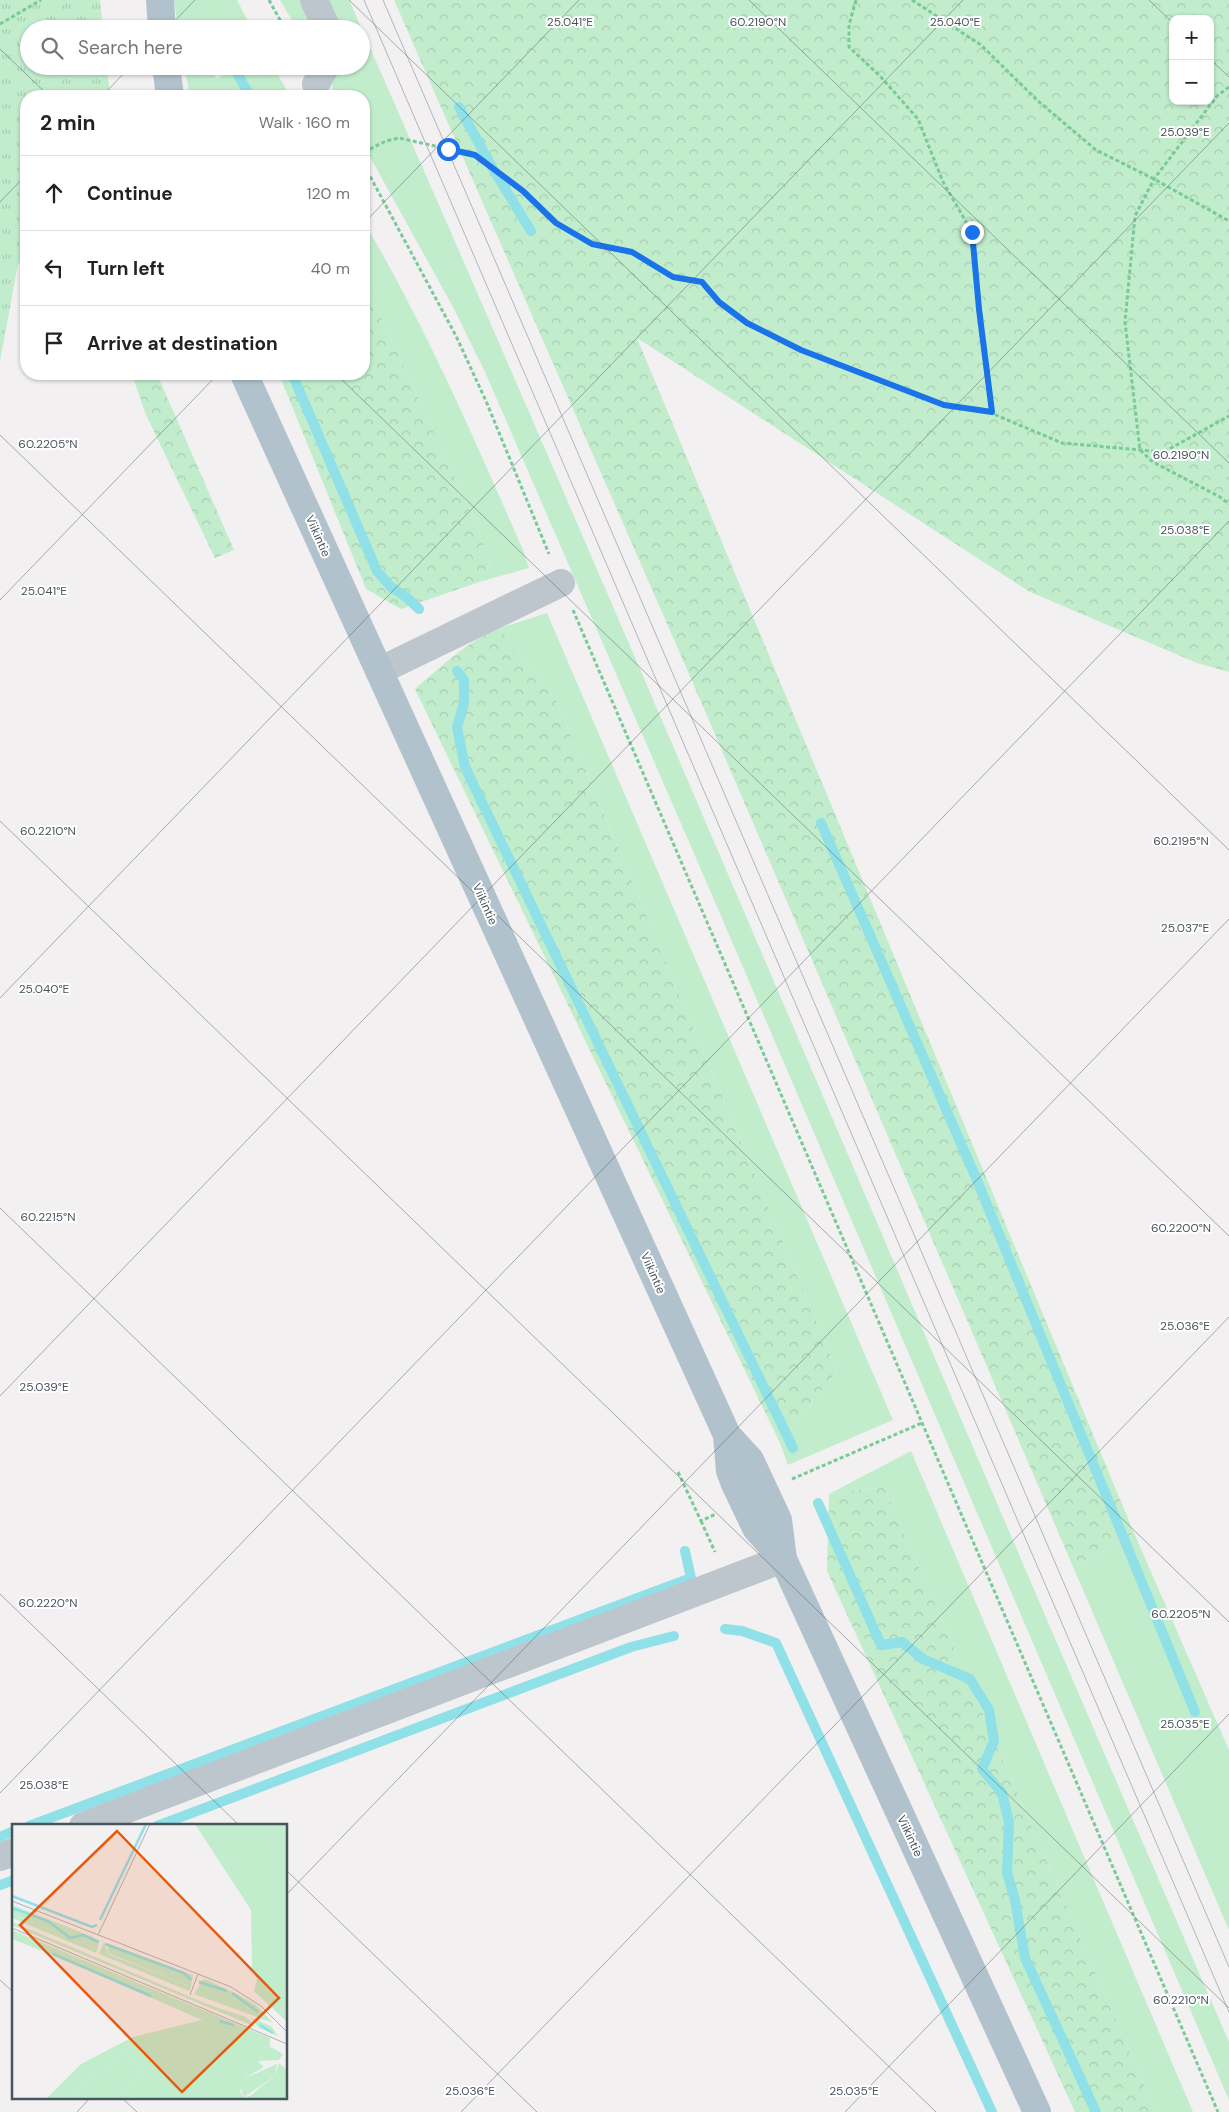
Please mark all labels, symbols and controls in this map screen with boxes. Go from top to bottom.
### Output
text: 25.041°E [547,14,593,30]
text: 60.2190°N [730,14,786,30]
text: 25.040°E [930,14,981,30]
map controls [1169,15,1214,105]
button: + [1169,15,1214,60]
search box [20,20,370,75]
icon: search [38,34,66,62]
text: Search here [78,35,183,60]
button: − [1169,60,1214,105]
text: 2 min [40,109,96,137]
text: Walk · 160 m [259,112,350,133]
text: 25.039°E [1160,124,1210,140]
route start [437,138,460,161]
icon: ahead [40,179,68,207]
text: Continue [87,181,173,206]
text: 120 m [306,183,350,204]
route end [961,221,984,244]
icon: left [40,254,68,282]
text: Turn left [87,256,165,281]
text: 40 m [311,258,350,279]
icon: arrive [40,329,68,357]
text: Arrive at destination [87,331,278,356]
text: 60.2205°N [18,436,78,452]
text: 60.2190°N [1153,447,1209,463]
street label: Viikintie [302,513,334,560]
text: 25.038°E [1160,522,1210,538]
text: 25.041°E [21,583,67,599]
text: 60.2210°N [20,823,76,839]
text: 60.2195°N [1153,833,1209,849]
street label: Viikintie [469,881,501,928]
text: 25.037°E [1161,920,1209,936]
text: 25.040°E [19,981,70,997]
text: 60.2215°N [21,1209,75,1225]
text: 60.2200°N [1151,1220,1211,1236]
street label: Viikintie [637,1250,669,1297]
text: 25.036°E [1160,1318,1210,1334]
text: 25.039°E [19,1379,69,1395]
text: 60.2220°N [19,1595,77,1611]
text: 60.2205°N [1151,1606,1211,1622]
text: 25.035°E [1160,1716,1210,1732]
text: 25.038°E [19,1777,69,1793]
street label: Viikintie [893,1813,927,1859]
inset map [12,1824,288,2100]
text: 60.2210°N [1153,1992,1209,2008]
text: 25.036°E [445,2083,495,2099]
text: 25.035°E [829,2083,879,2099]

